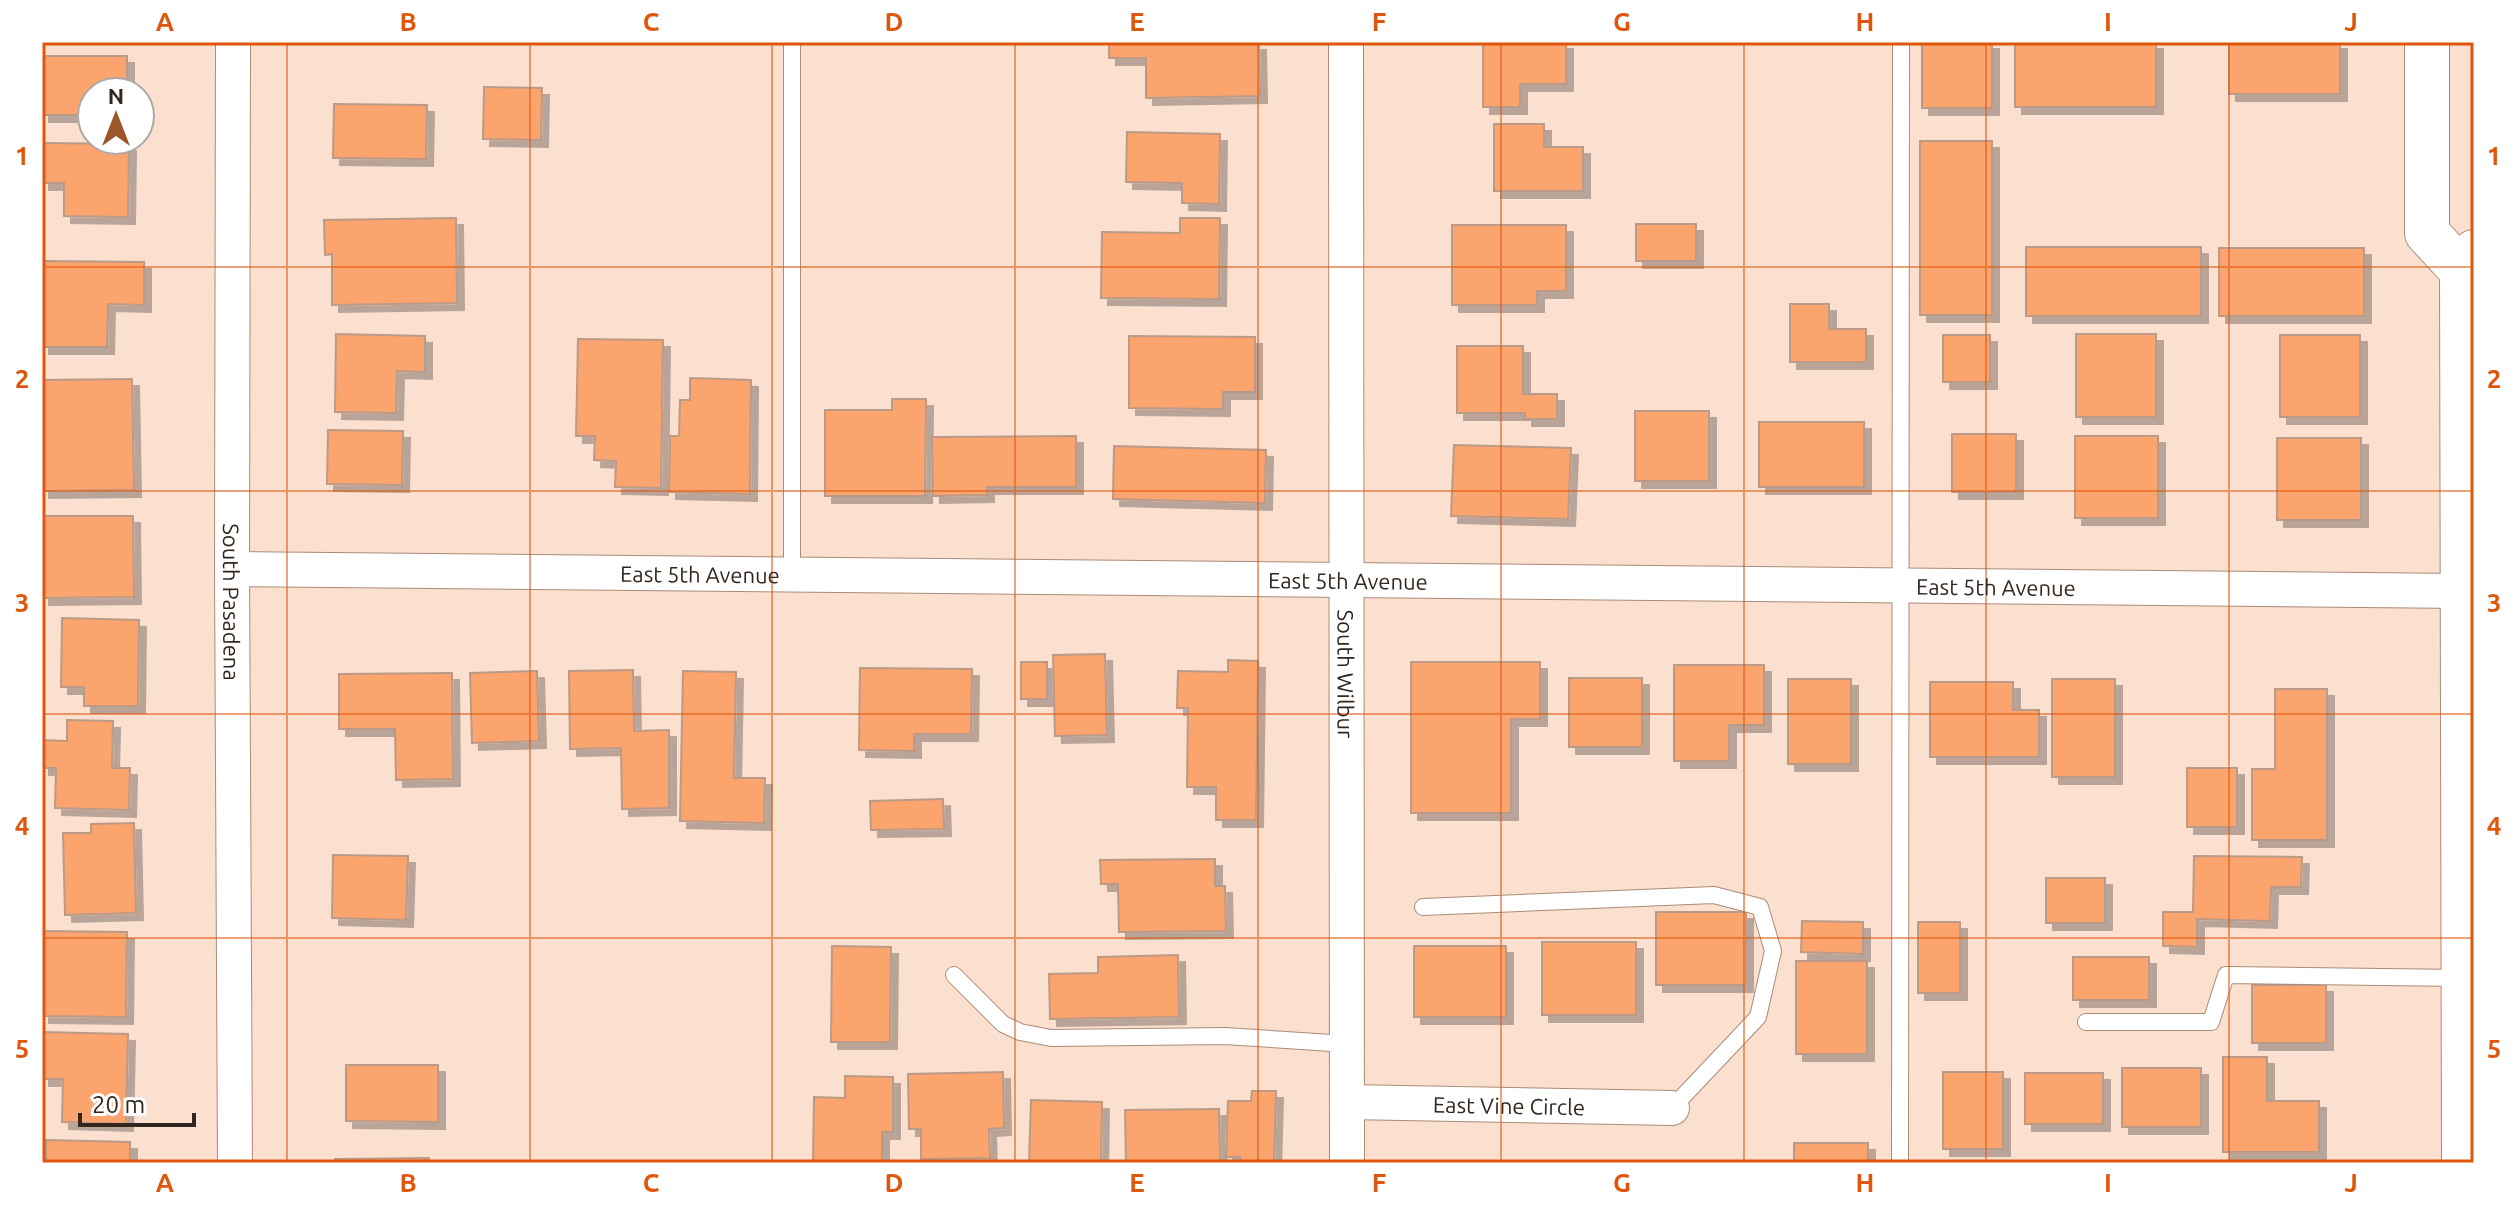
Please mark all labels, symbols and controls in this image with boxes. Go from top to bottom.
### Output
text: A [156,7,175,36]
text: B [399,7,417,36]
text: C [643,7,660,36]
text: D [885,7,903,36]
text: E [1129,7,1145,36]
text: F [1372,7,1386,36]
text: G [1613,7,1631,36]
text: H [1856,7,1874,36]
text: I [2104,7,2112,36]
text: J [2344,7,2358,36]
north arrow [76,76,156,156]
text: N [108,83,124,108]
text: 1 [15,141,29,170]
text: 1 [2487,141,2501,170]
text: 2 [15,364,29,393]
text: 2 [2487,364,2501,393]
street label: South Pasadena [219,523,245,681]
street label: East 5th Avenue [620,560,780,587]
street label: East 5th Avenue [1268,567,1428,593]
street label: East 5th Avenue [1916,573,2076,600]
text: 3 [15,588,29,617]
text: 3 [2487,588,2501,617]
street label: South Wilbur [1334,610,1359,739]
text: 4 [15,811,29,840]
text: 4 [2487,811,2501,840]
text: 5 [15,1034,29,1063]
text: 5 [2487,1034,2501,1063]
scale bar [80,1077,194,1127]
text: 20 m [92,1091,145,1118]
street label: East Vine Circle [1433,1091,1585,1119]
text: A [156,1168,175,1197]
text: B [399,1168,417,1197]
text: C [643,1168,660,1197]
text: D [885,1168,903,1197]
text: E [1129,1168,1145,1197]
text: F [1372,1168,1386,1197]
text: G [1613,1168,1631,1197]
text: H [1856,1168,1874,1197]
text: I [2104,1168,2112,1197]
text: J [2344,1168,2358,1197]

